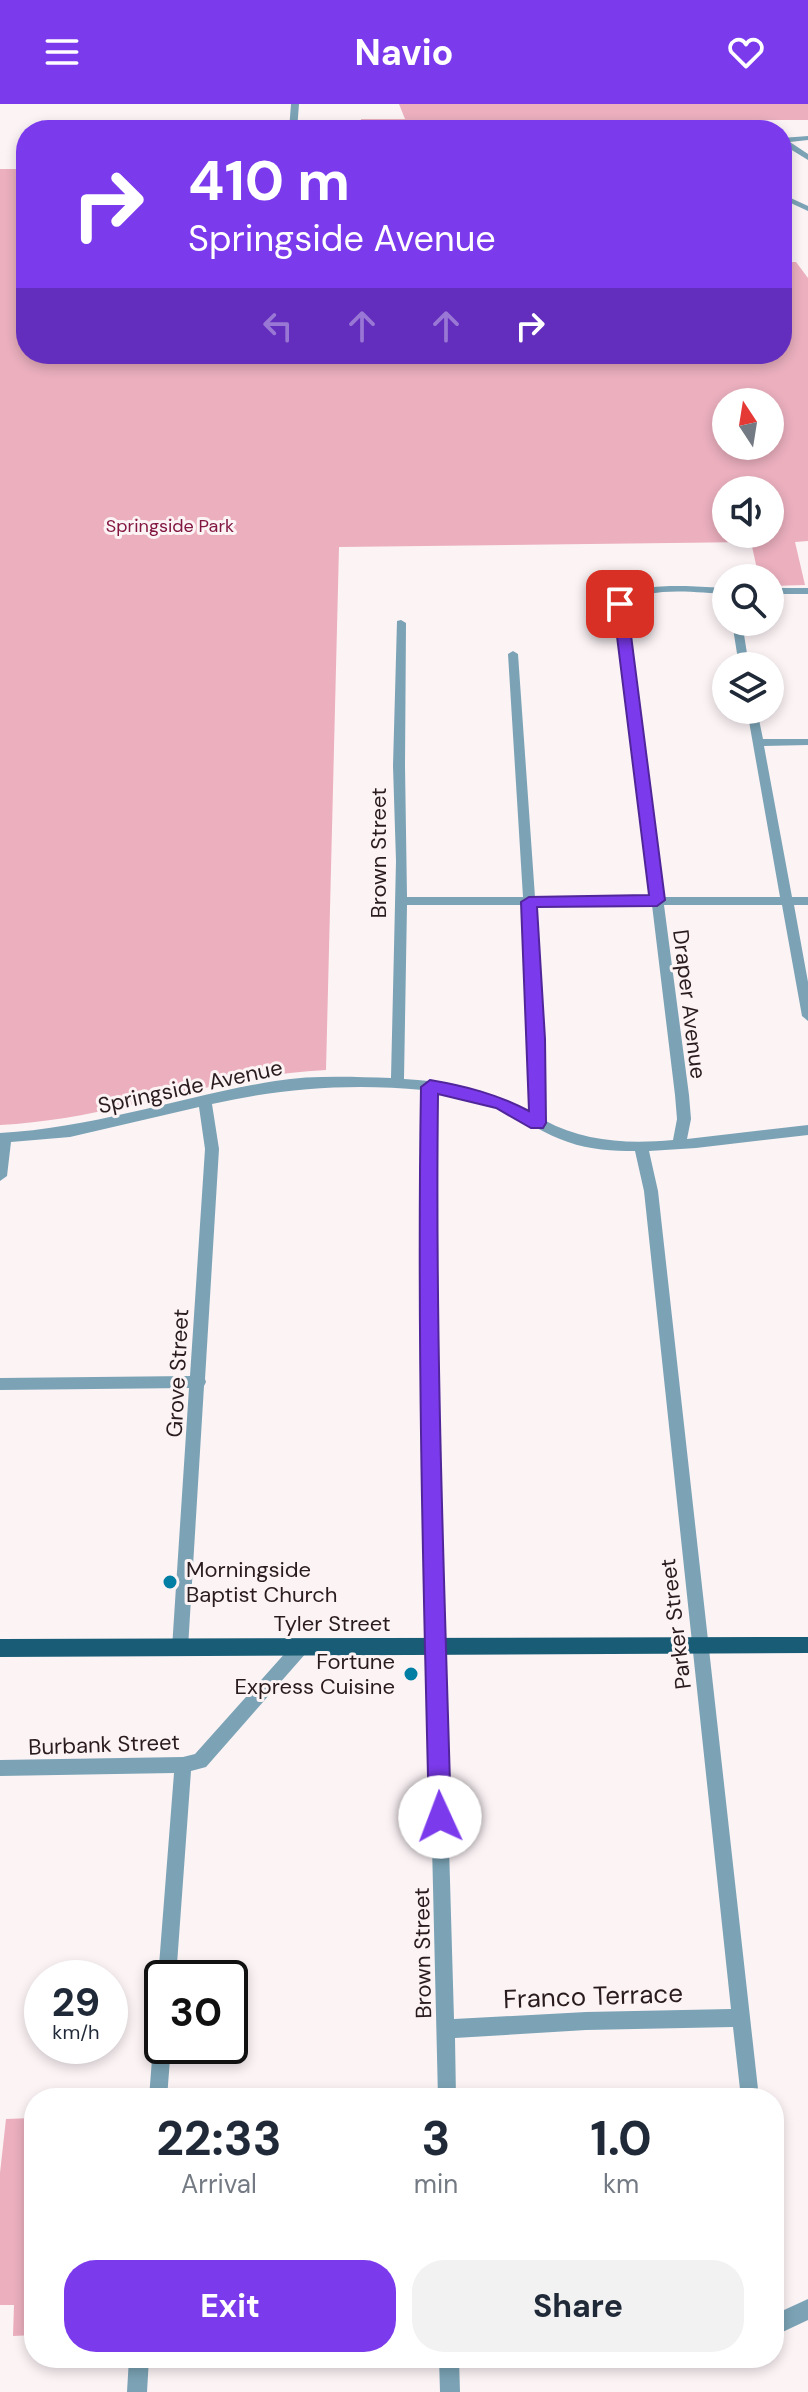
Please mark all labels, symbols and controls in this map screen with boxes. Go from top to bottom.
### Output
text: Navio [355,29,453,76]
icon: menu [40,30,84,74]
icon: heart [724,30,768,74]
text: 410 m [188,144,350,217]
icon: right [56,152,160,256]
text: Springside Avenue [188,215,496,262]
icon: left [256,304,300,348]
icon: ahead [340,304,384,348]
icon: ahead [424,304,468,348]
icon: right [508,304,552,348]
north arrow [712,388,784,460]
map controls [712,388,784,724]
button: sound [712,476,784,548]
park label: Springside Park [106,514,234,538]
button: search [712,564,784,636]
pin [586,570,654,638]
icon: arrive [598,582,642,626]
button: layers [712,652,784,724]
street label: Brown Street [364,787,393,919]
street label: Draper Avenue [666,928,713,1080]
street label: Springside Avenue [95,1053,285,1120]
street label: Grove Street [160,1308,195,1438]
place label: Morningside Baptist Church [186,1555,338,1609]
street label: Parker Street [653,1557,698,1691]
marker: Morningside Baptist Church [161,1573,179,1591]
street label: Tyler Street [273,1609,391,1638]
place label: Fortune Express Cuisine [235,1647,395,1701]
marker: Fortune Express Cuisine [402,1665,420,1683]
street label: Burbank Street [28,1727,180,1762]
position arrow [398,1775,482,1859]
street label: Brown Street [407,1887,438,2019]
speed limit sign: 30 [144,1960,248,2064]
text: 29 [52,1976,100,2028]
street label: Franco Terrace [503,1976,683,2016]
text: km/h [52,2019,100,2045]
text: 22:33 [156,2107,282,2170]
text: 3 [422,2107,450,2170]
text: 1.0 [590,2107,652,2170]
text: Arrival [181,2167,257,2201]
text: min [414,2167,458,2201]
text: km [603,2167,639,2201]
button: Exit [64,2260,396,2352]
button: Share [412,2260,744,2352]

